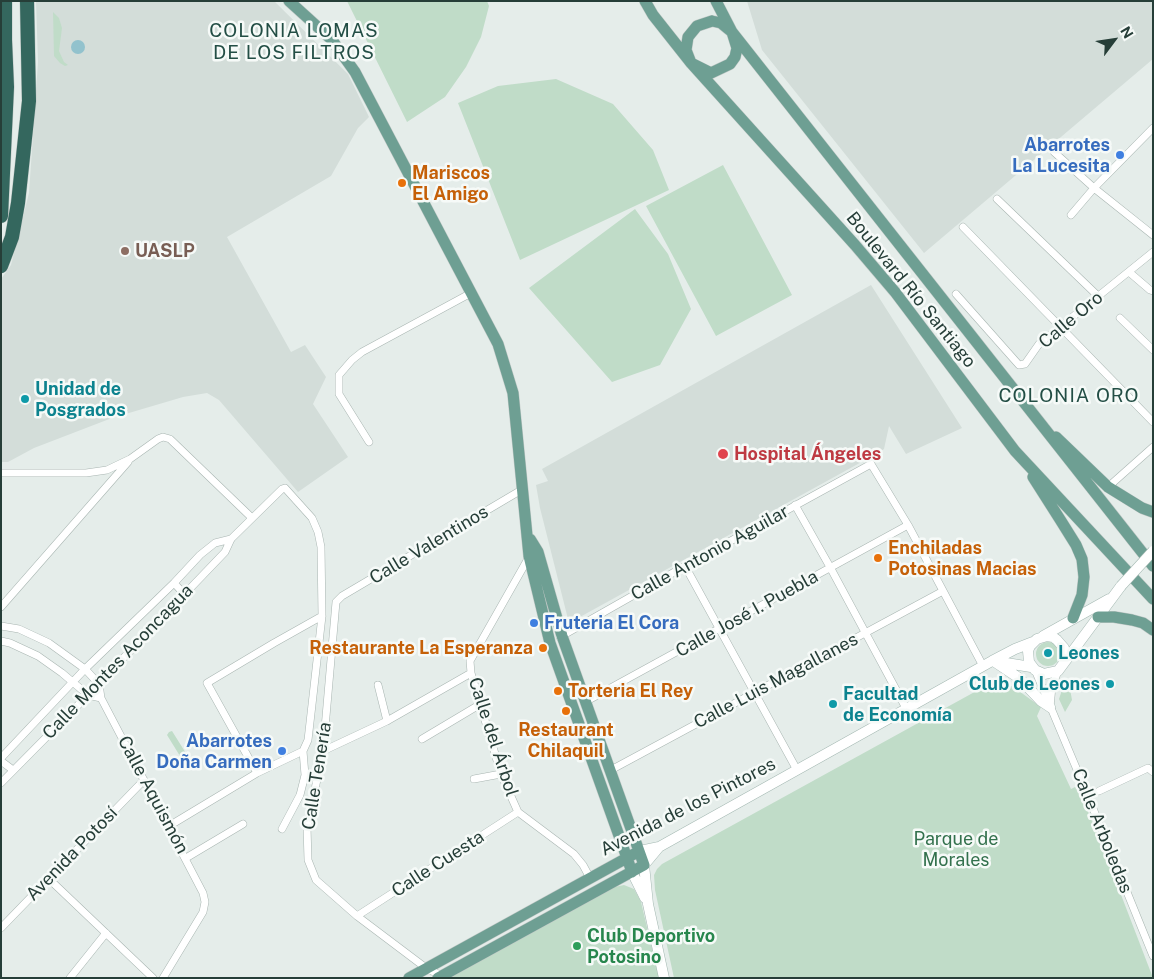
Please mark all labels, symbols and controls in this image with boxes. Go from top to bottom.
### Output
north arrow [1089,15,1139,65]
district label: COLONIA LOMAS DE LOS FILTROS [208,20,380,64]
text: N [1117,23,1137,41]
place label: Abarrotes La Lucesita [1012,134,1110,176]
marker: Abarrotes La Lucesita [1114,149,1126,161]
place label: Mariscos El Amigo [412,162,490,204]
marker: Mariscos El Amigo [396,177,408,189]
street label: Boulevard Río Santiago [842,208,980,372]
place label: UASLP [135,240,195,262]
marker: UASLP [119,245,131,257]
street label: Calle Oro [1035,287,1107,353]
place label: Unidad de Posgrados [35,378,126,420]
district label: COLONIA ORO [997,385,1141,407]
marker: Unidad de Posgrados [19,393,31,405]
place label: Hospital Ángeles [734,443,881,465]
marker: Hospital Ángeles [716,447,730,461]
street label: Calle Valentinos [366,501,492,589]
street label: Calle Antonio Aguilar [627,501,793,605]
place label: Enchiladas Potosinas Macias [888,537,1037,580]
marker: Enchiladas Potosinas Macias [872,552,884,564]
street label: Calle José I. Puebla [672,566,822,662]
street label: Calle Montes Aconcagua [38,580,198,744]
place label: Fruteria El Cora [544,612,679,634]
marker: Fruteria El Cora [528,617,540,629]
street label: Calle Luis Magallanes [690,629,862,733]
place label: Restaurante La Esperanza [309,637,533,659]
marker: Restaurante La Esperanza [537,642,549,654]
place label: Leones [1058,642,1119,664]
marker: Leones [1042,647,1054,659]
place label: Club de Leones [969,673,1100,695]
street label: Calle del Árbol [464,675,522,799]
marker: Club de Leones [1104,678,1116,690]
place label: Torteria El Rey [568,680,693,702]
place label: Facultad de Economía [843,683,952,726]
marker: Torteria El Rey [552,685,564,697]
marker: Facultad de Economía [827,698,839,710]
marker: Restaurant Chilaquil [560,705,572,717]
place label: Restaurant Chilaquil [518,719,614,762]
street label: Calle Tenería [298,721,336,831]
place label: Abarrotes Doña Carmen [156,730,272,772]
street label: Calle Aquismón [113,732,193,858]
marker: Abarrotes Doña Carmen [276,745,288,757]
street label: Avenida de los Pintores [597,753,779,861]
street label: Calle Arboledas [1067,765,1137,897]
street label: Avenida Potosí [22,803,122,905]
street label: Calle Cuesta [388,826,488,902]
park label: Parque de Morales [914,828,998,871]
place label: Club Deportivo Potosino [587,925,715,968]
marker: Club Deportivo Potosino [571,940,583,952]

